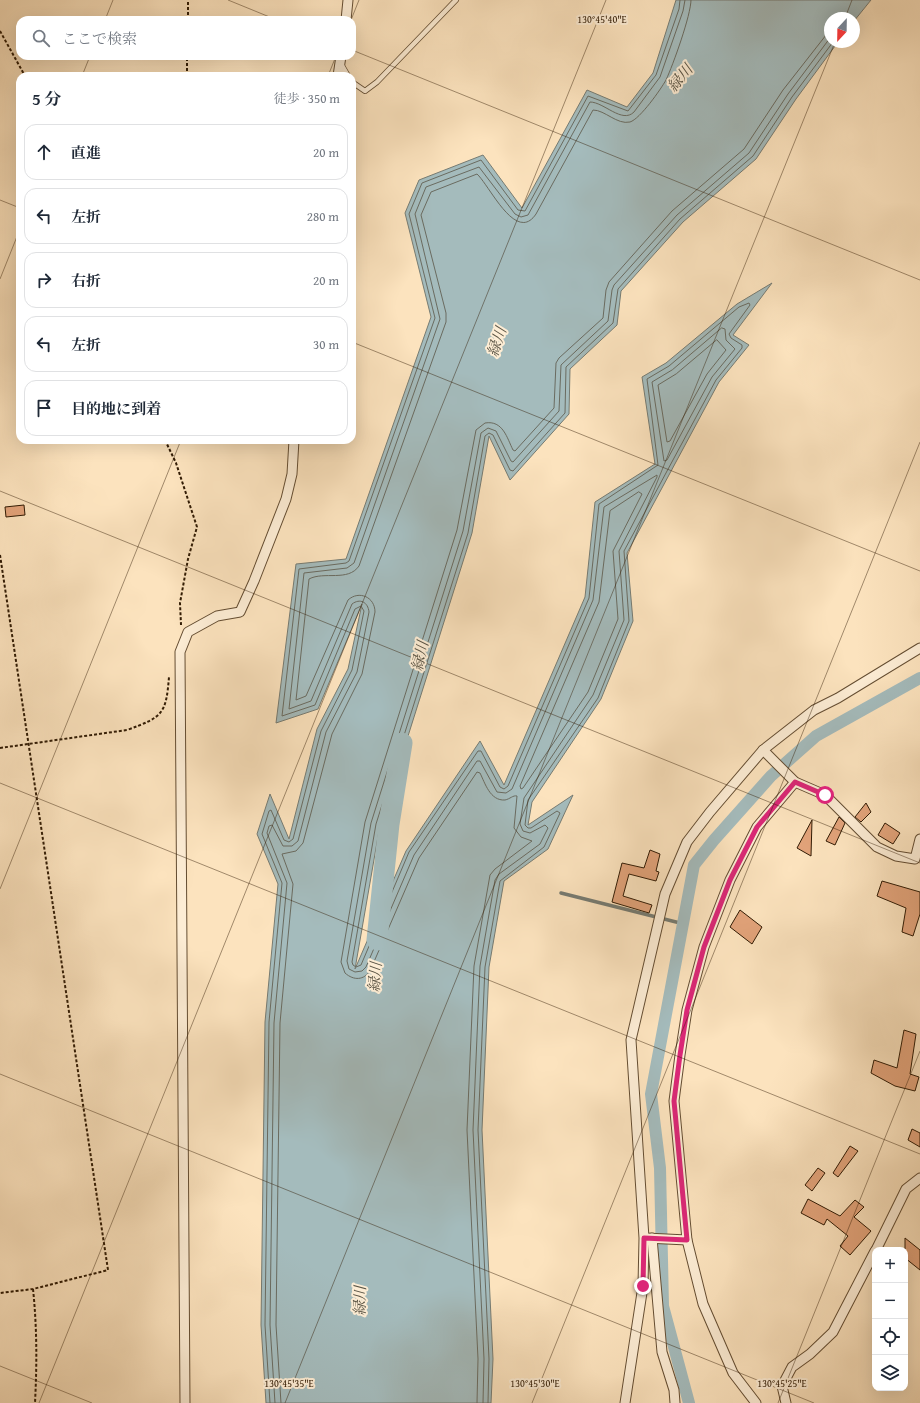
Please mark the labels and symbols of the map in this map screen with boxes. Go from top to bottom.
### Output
text: 130°45'40"E [577,12,627,27]
north arrow [824,12,860,48]
water label: 緑川 [662,58,699,96]
water label: 緑川 [482,322,512,359]
water label: 緑川 [406,637,433,673]
route start [816,786,834,804]
water label: 緑川 [363,959,386,993]
route end [634,1277,652,1295]
water label: 緑川 [349,1284,370,1316]
text: 130°45'35"E [264,1376,314,1391]
text: 130°45'30"E [510,1376,560,1391]
text: 130°45'25"E [757,1376,807,1391]

